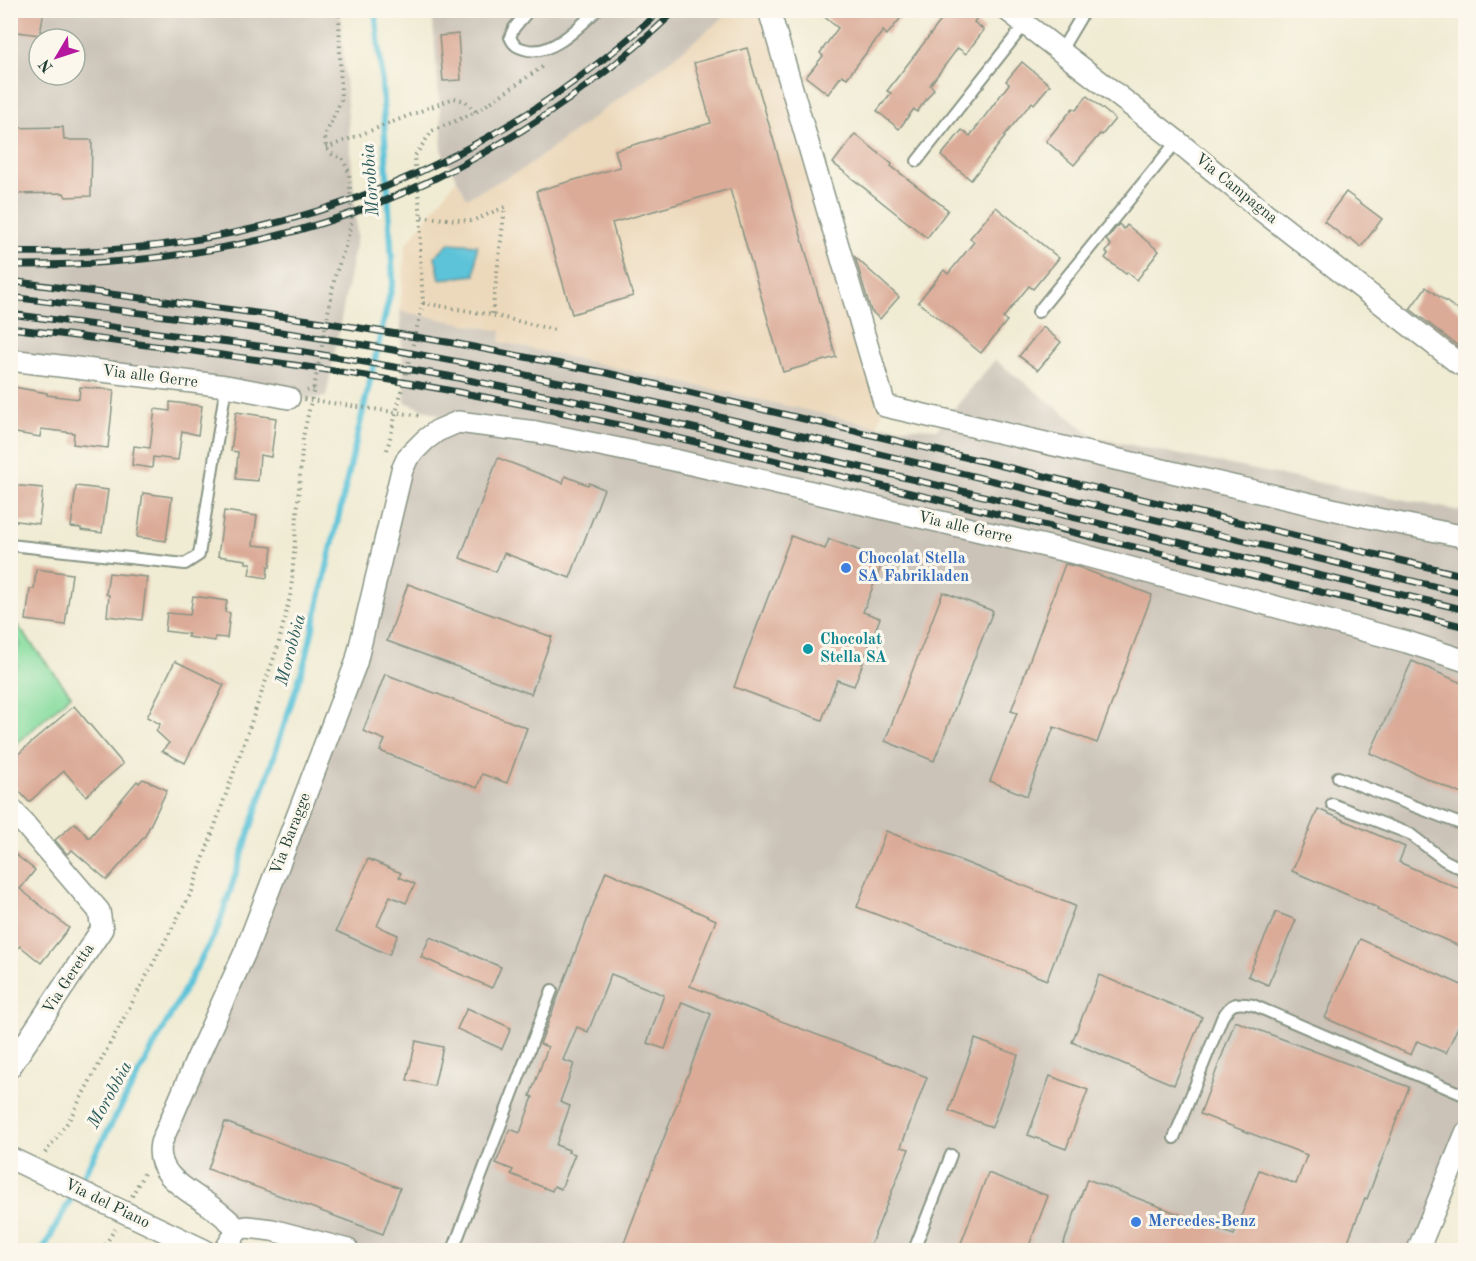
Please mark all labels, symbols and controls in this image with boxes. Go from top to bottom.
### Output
north arrow [27,27,87,87]
text: N [36,55,57,75]
water label: Morobbia [359,142,383,218]
street label: Via Campagna [1192,151,1280,227]
street label: Via alle Gerre [101,363,199,391]
street label: Via alle Gerre [916,509,1014,547]
place label: Chocolat Stella SA Fabrikladen [858,551,969,585]
marker: Chocolat Stella SA Fabrikladen [839,561,853,575]
water label: Morobbia [273,612,309,689]
place label: Chocolat Stella SA [820,632,887,666]
marker: Chocolat Stella SA [801,642,815,656]
street label: Via Baragge [268,791,314,877]
street label: Via Geretta [40,941,98,1017]
water label: Morobbia [84,1058,136,1132]
street label: Via del Piano [62,1177,152,1232]
place label: Mercedes-Benz [1148,1214,1256,1230]
marker: Mercedes-Benz [1129,1215,1143,1229]

